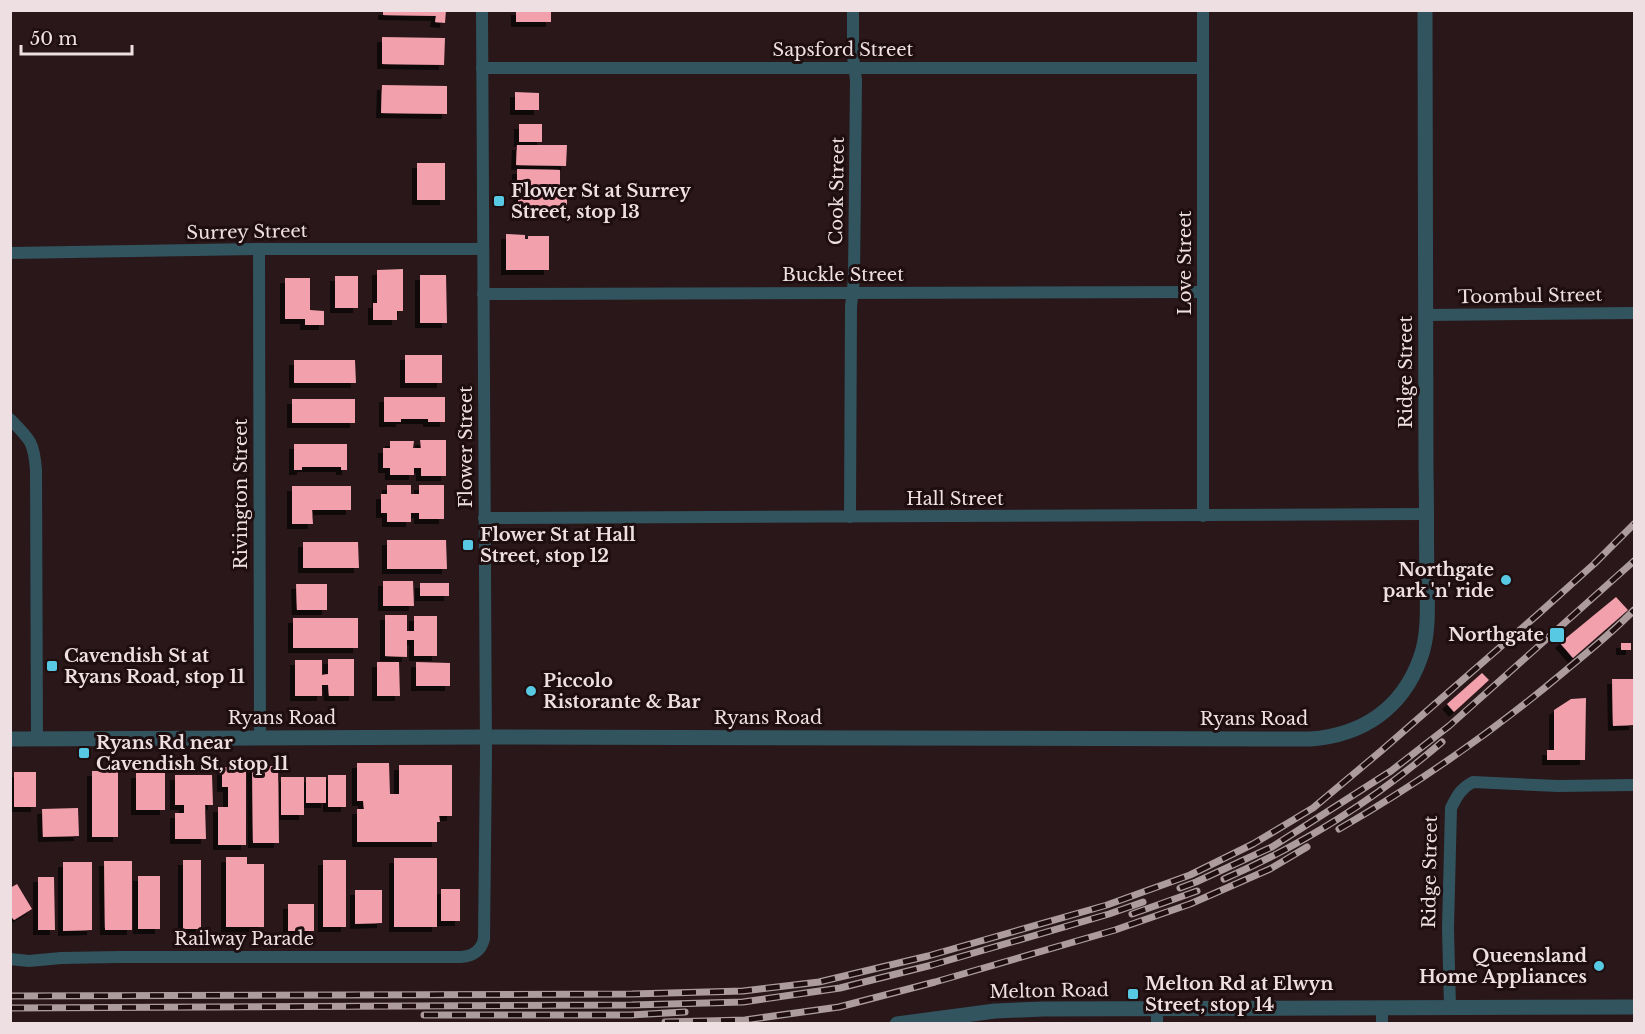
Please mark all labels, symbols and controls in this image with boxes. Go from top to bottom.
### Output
scale bar [21,18,132,56]
text: 50 m [30,28,78,50]
street label: Sapsford Street [773,39,914,61]
street label: Cook Street [825,137,849,245]
place label: Flower St at Surrey Street, stop 13 [511,180,691,223]
marker: Flower St at Surrey Street, stop 13 [492,194,506,208]
street label: Love Street [1174,210,1196,315]
street label: Surrey Street [186,220,308,244]
street label: Buckle Street [782,264,904,286]
street label: Toombul Street [1458,284,1603,308]
street label: Ridge Street [1395,315,1417,428]
street label: Flower Street [455,386,477,508]
street label: Rivington Street [230,418,252,569]
street label: Hall Street [906,488,1004,510]
place label: Flower St at Hall Street, stop 12 [480,524,636,567]
marker: Flower St at Hall Street, stop 12 [461,538,475,552]
place label: Northgate park 'n' ride [1383,559,1494,602]
marker: Northgate park 'n' ride [1499,573,1513,587]
place label: Northgate [1448,624,1544,646]
marker: Northgate [1548,626,1566,644]
place label: Cavendish St at Ryans Road, stop 11 [64,645,245,688]
marker: Cavendish St at Ryans Road, stop 11 [45,659,59,673]
place label: Piccolo Ristorante & Bar [543,670,700,713]
marker: Piccolo Ristorante & Bar [524,684,538,698]
street label: Ryans Road [228,707,336,729]
street label: Ryans Road [714,707,822,729]
street label: Ryans Road [1200,708,1308,730]
place label: Ryans Rd near Cavendish St, stop 11 [96,732,289,775]
marker: Ryans Rd near Cavendish St, stop 11 [77,746,91,760]
street label: Ridge Street [1418,815,1442,929]
street label: Railway Parade [174,928,314,950]
place label: Queensland Home Appliances [1419,945,1587,988]
marker: Queensland Home Appliances [1592,959,1606,973]
place label: Melton Rd at Elwyn Street, stop 14 [1145,973,1333,1016]
street label: Melton Road [989,979,1109,1003]
marker: Melton Rd at Elwyn Street, stop 14 [1126,987,1140,1001]

